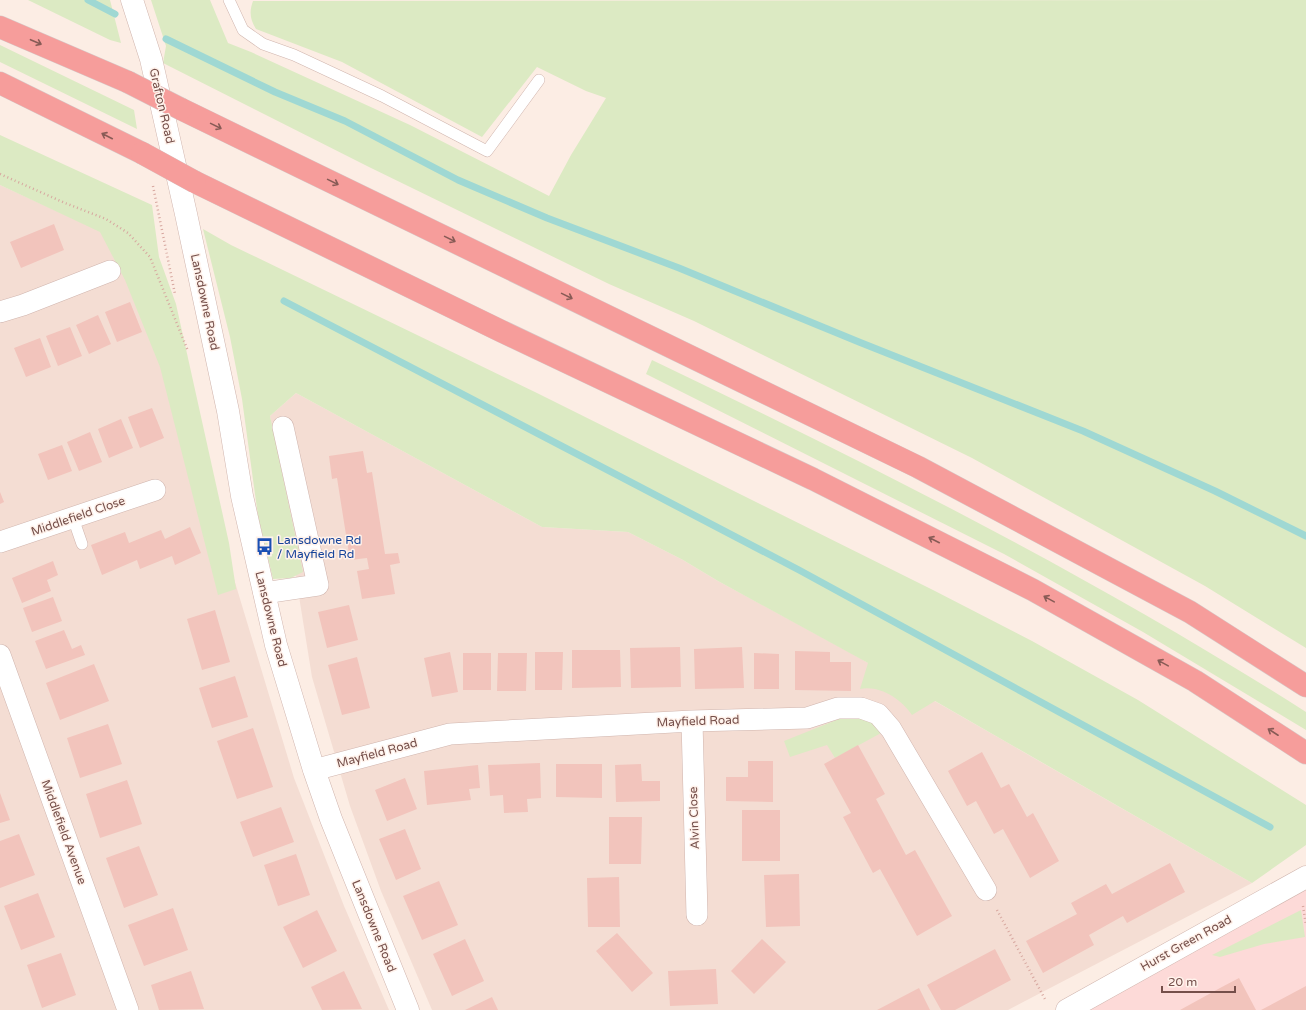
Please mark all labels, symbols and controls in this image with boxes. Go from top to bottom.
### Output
one-way arrow [29,39,41,46]
street label: Grafton Road [147,67,177,145]
one-way arrow [210,123,222,130]
one-way arrow [101,132,113,139]
one-way arrow [327,179,339,186]
one-way arrow [444,236,456,243]
street label: Lansdowne Road [188,252,222,352]
one-way arrow [561,293,573,300]
street label: Middlefield Close [29,493,127,539]
place label: Lansdowne Rd / Mayfield Rd [277,533,361,561]
one-way arrow [928,536,940,543]
bus stop icon: Lansdowne Rd / Mayfield Rd [254,537,274,557]
street label: Lansdowne Road [252,570,290,668]
one-way arrow [1043,595,1055,603]
one-way arrow [1157,659,1169,667]
street label: Mayfield Road [656,713,740,729]
one-way arrow [1267,727,1279,735]
street label: Mayfield Road [335,736,419,770]
street label: Middlefield Avenue [39,778,90,886]
street label: Alvin Close [686,786,702,850]
street label: Lansdowne Road [349,878,399,974]
street label: Hurst Green Road [1138,912,1234,974]
scale bar [1162,968,1235,994]
text: 20 m [1168,975,1197,989]

